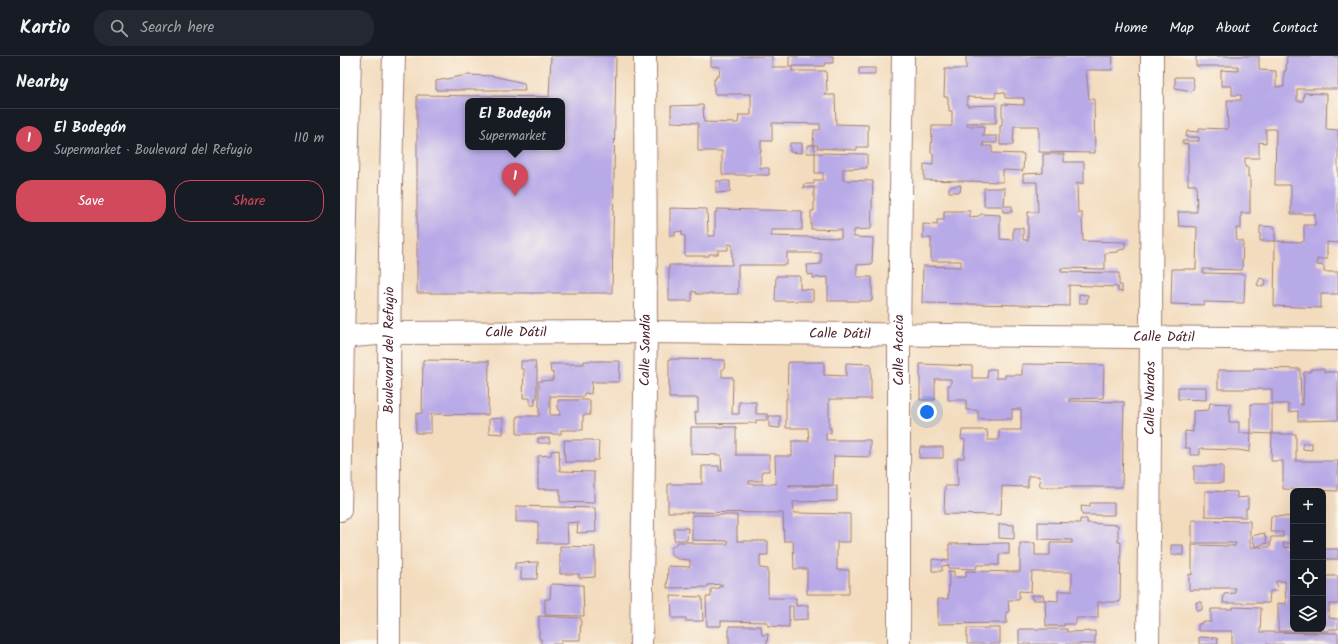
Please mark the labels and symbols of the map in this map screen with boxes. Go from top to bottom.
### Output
pin: 1 [502,163,528,196]
street label: Boulevard del Refugio [378,287,401,413]
street label: Calle Sandía [634,314,657,386]
street label: Calle Acacia [888,314,910,386]
street label: Calle Dátil [485,321,547,344]
street label: Calle Dátil [809,323,871,345]
street label: Calle Dátil [1133,326,1195,349]
street label: Calle Nardos [1139,361,1162,435]
your location [917,402,937,422]

